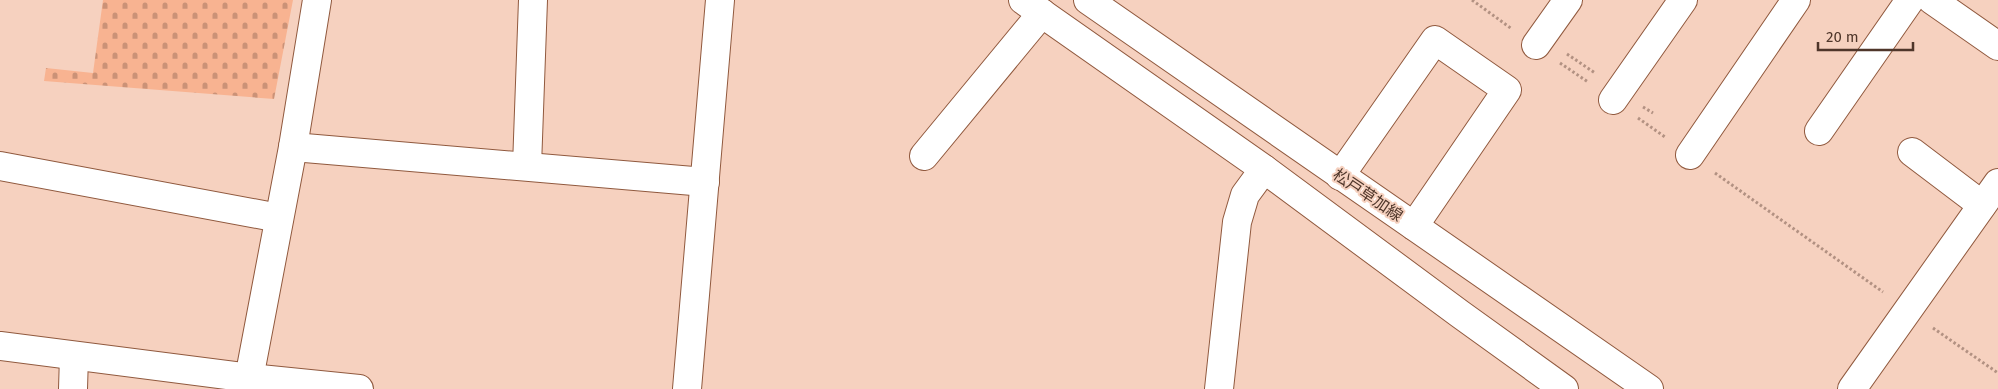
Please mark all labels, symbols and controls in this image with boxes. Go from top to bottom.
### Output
scale bar [1818,20,1913,52]
text: 20 m [1826,28,1859,46]
street label: 松戸草加線 [1330,165,1406,225]

